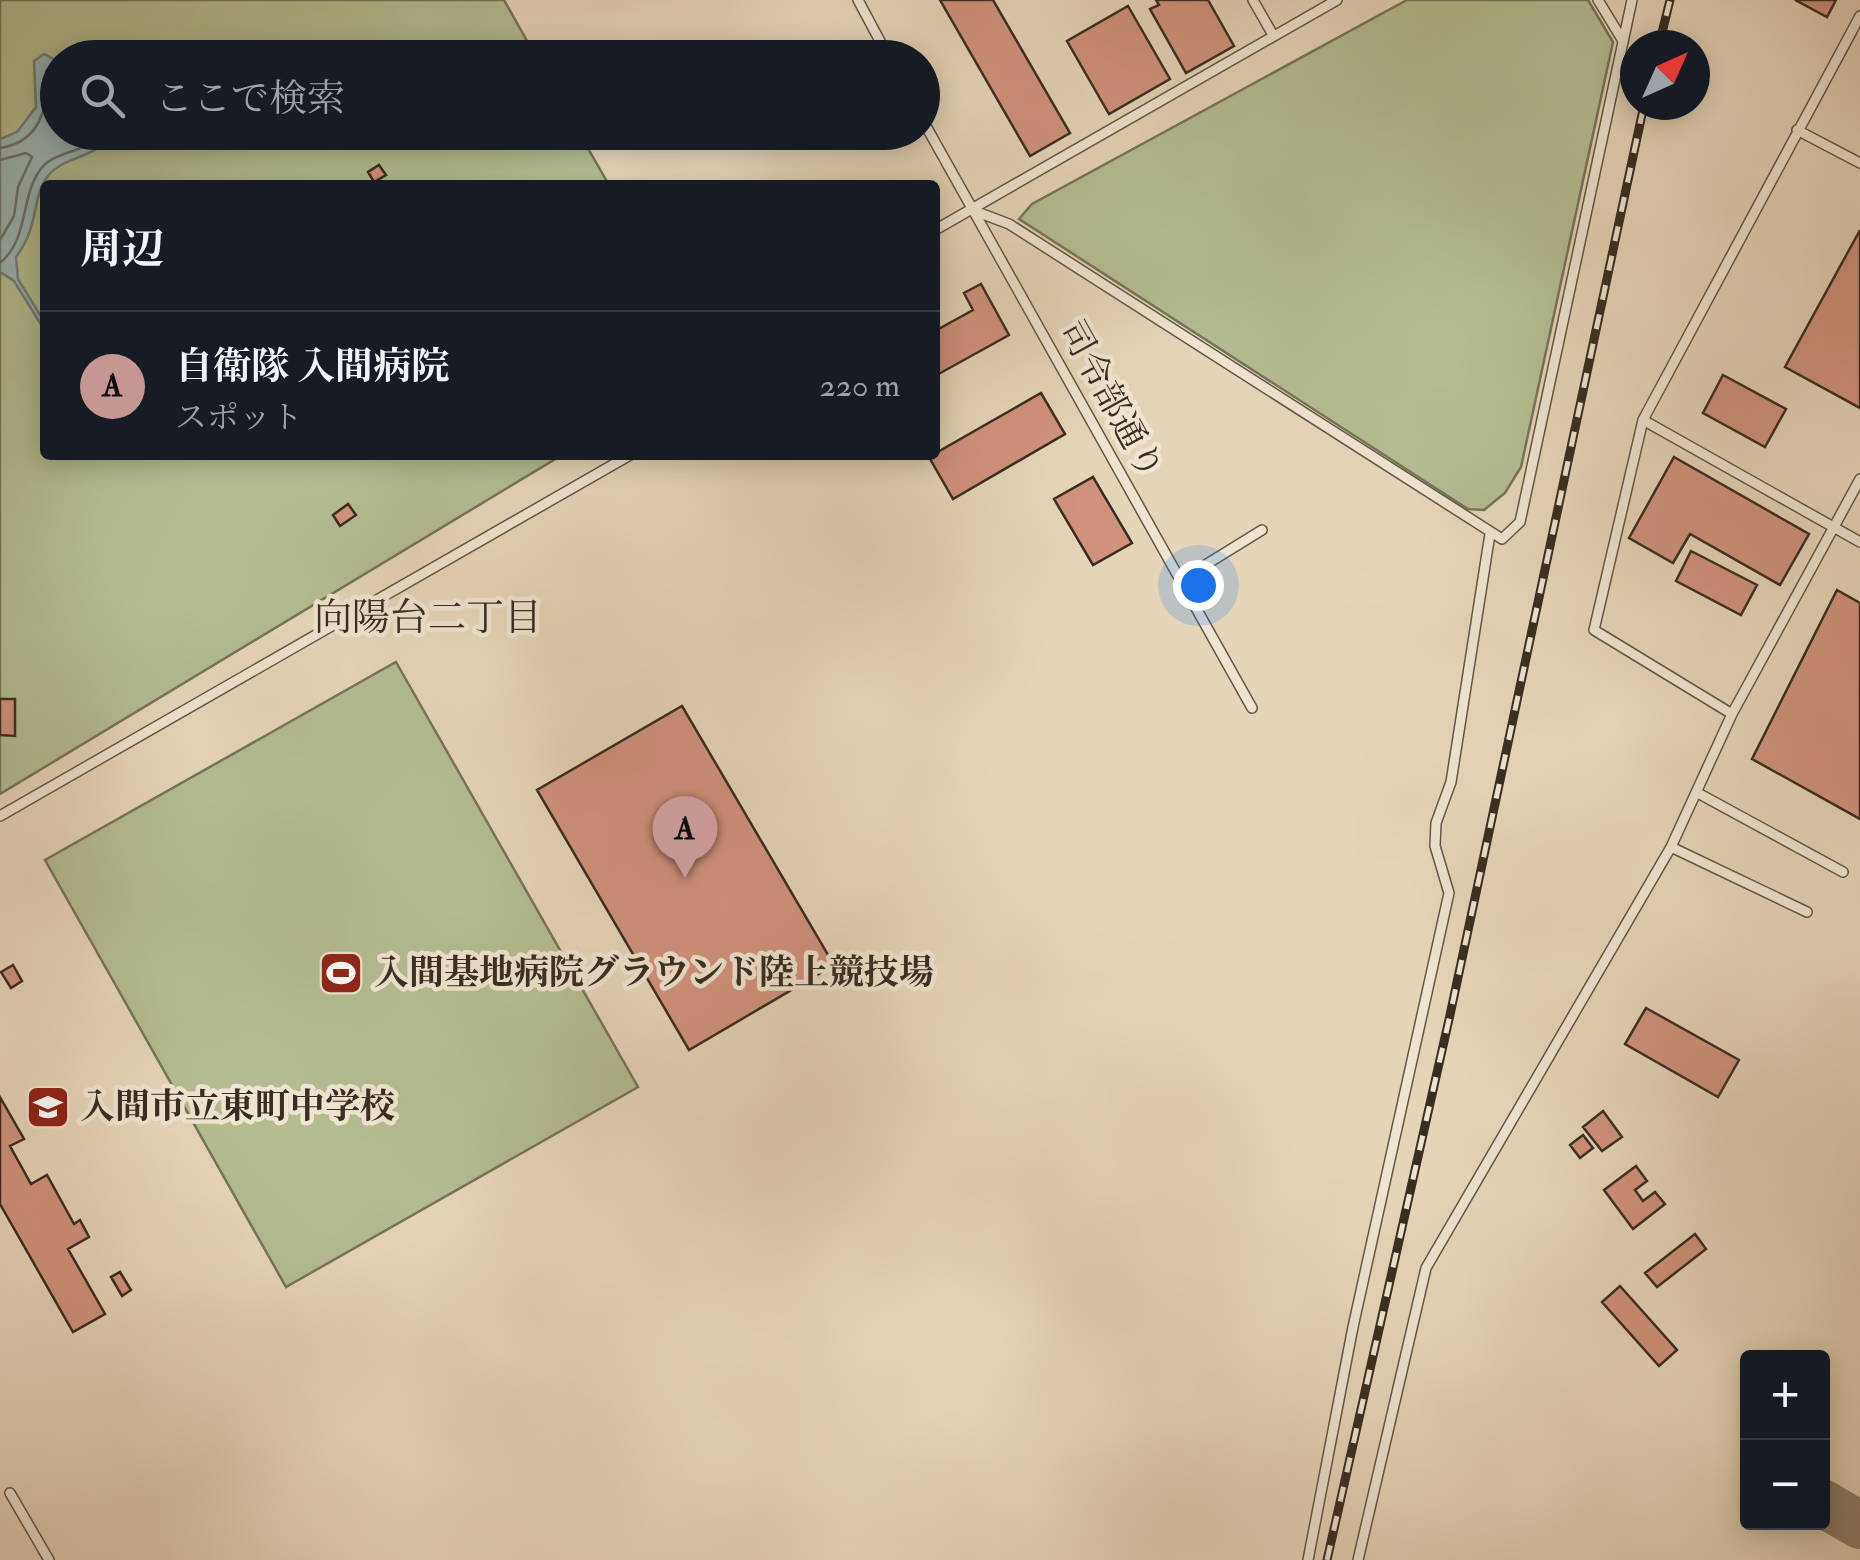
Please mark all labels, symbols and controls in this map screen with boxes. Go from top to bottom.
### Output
north arrow [1620,30,1710,120]
search box [40,40,940,150]
icon: search [75,68,130,123]
text: ここで検索 [155,75,345,123]
text: 周辺 [80,224,164,276]
street label: 司令部通り [1049,313,1173,487]
text: 自衛隊 入間病院 [175,343,449,391]
text: A [102,366,123,406]
text: 220 m [820,366,900,406]
text: スポット [175,398,303,438]
your location [1173,560,1224,611]
district label: 向陽台二丁目 [314,594,542,642]
pin: A [652,796,718,878]
sports icon: 入間基地病院グラウンド陸上競技場 [318,950,364,996]
place label: 入間基地病院グラウンド陸上競技場 [374,951,934,995]
school or university icon: 入間市立東町中学校 [25,1084,71,1130]
place label: 入間市立東町中学校 [80,1085,395,1129]
map controls [1740,1350,1830,1530]
button: + [1740,1350,1830,1440]
button: − [1740,1440,1830,1530]

